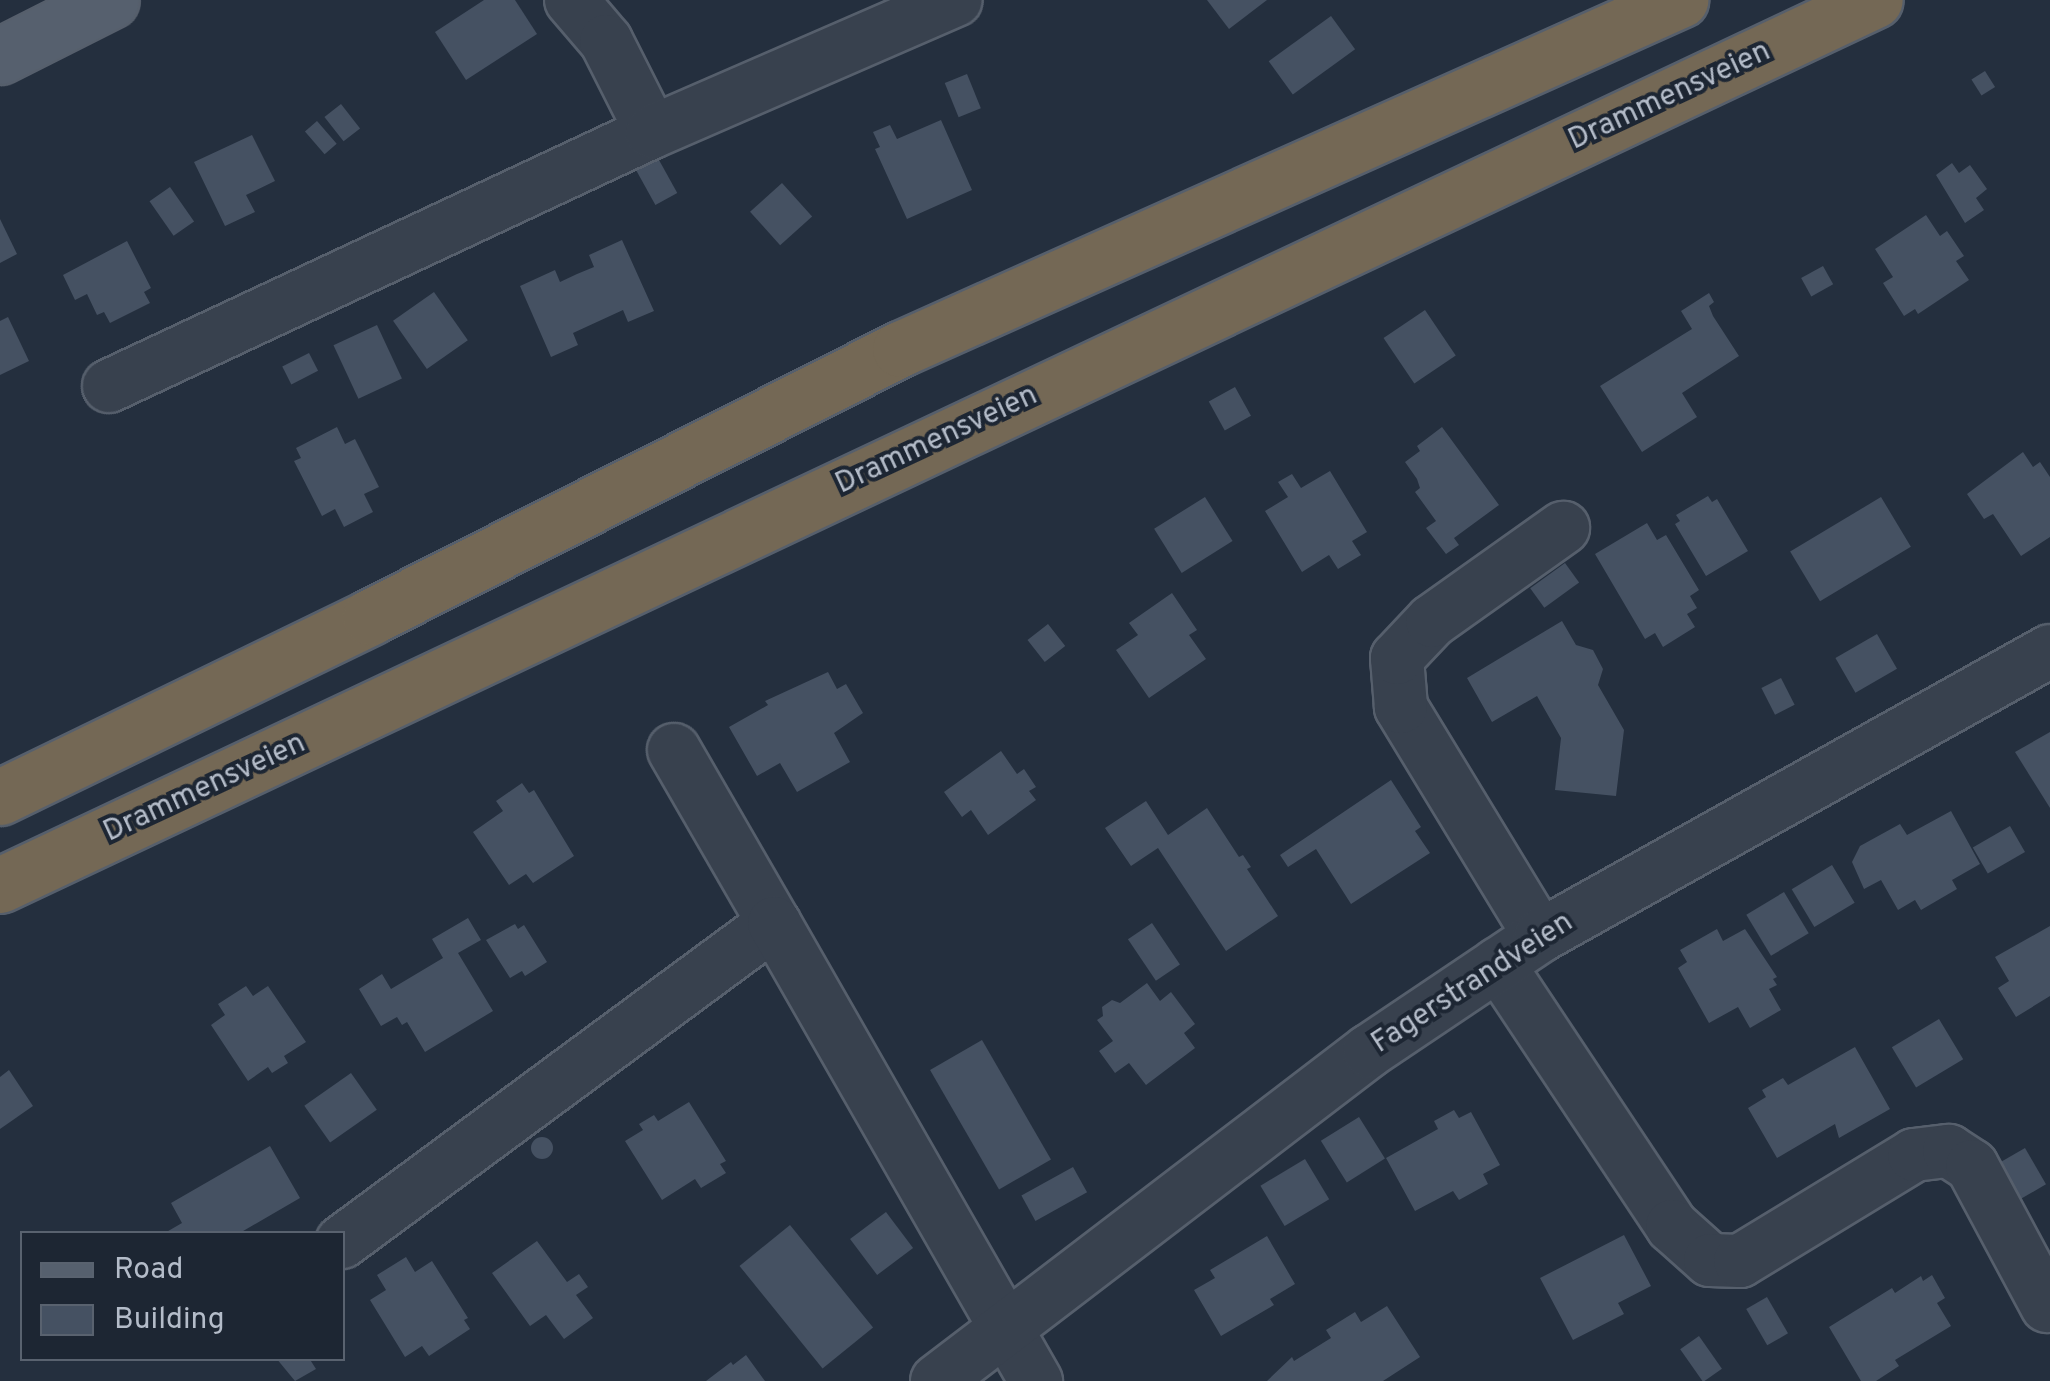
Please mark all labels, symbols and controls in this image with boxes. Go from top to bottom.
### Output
street label: Drammensveien [1563,34,1777,160]
street label: Drammensveien [830,378,1044,504]
street label: Drammensveien [98,726,312,852]
street label: Fagerstrandveien [1366,905,1580,1063]
legend [20,1231,345,1361]
text: Road [114,1252,183,1289]
text: Building [114,1302,225,1339]

